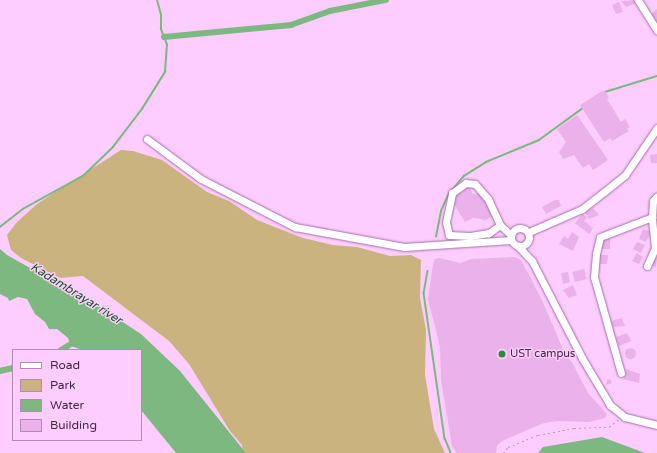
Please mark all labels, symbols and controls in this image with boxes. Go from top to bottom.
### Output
water label: Kadambrayar river [28,260,124,328]
place label: UST campus [510,347,575,361]
legend [12,349,142,441]
marker: UST campus [497,349,507,359]
text: Road [50,358,80,372]
text: Park [50,378,76,392]
text: Water [50,398,84,412]
text: Building [50,418,97,432]

